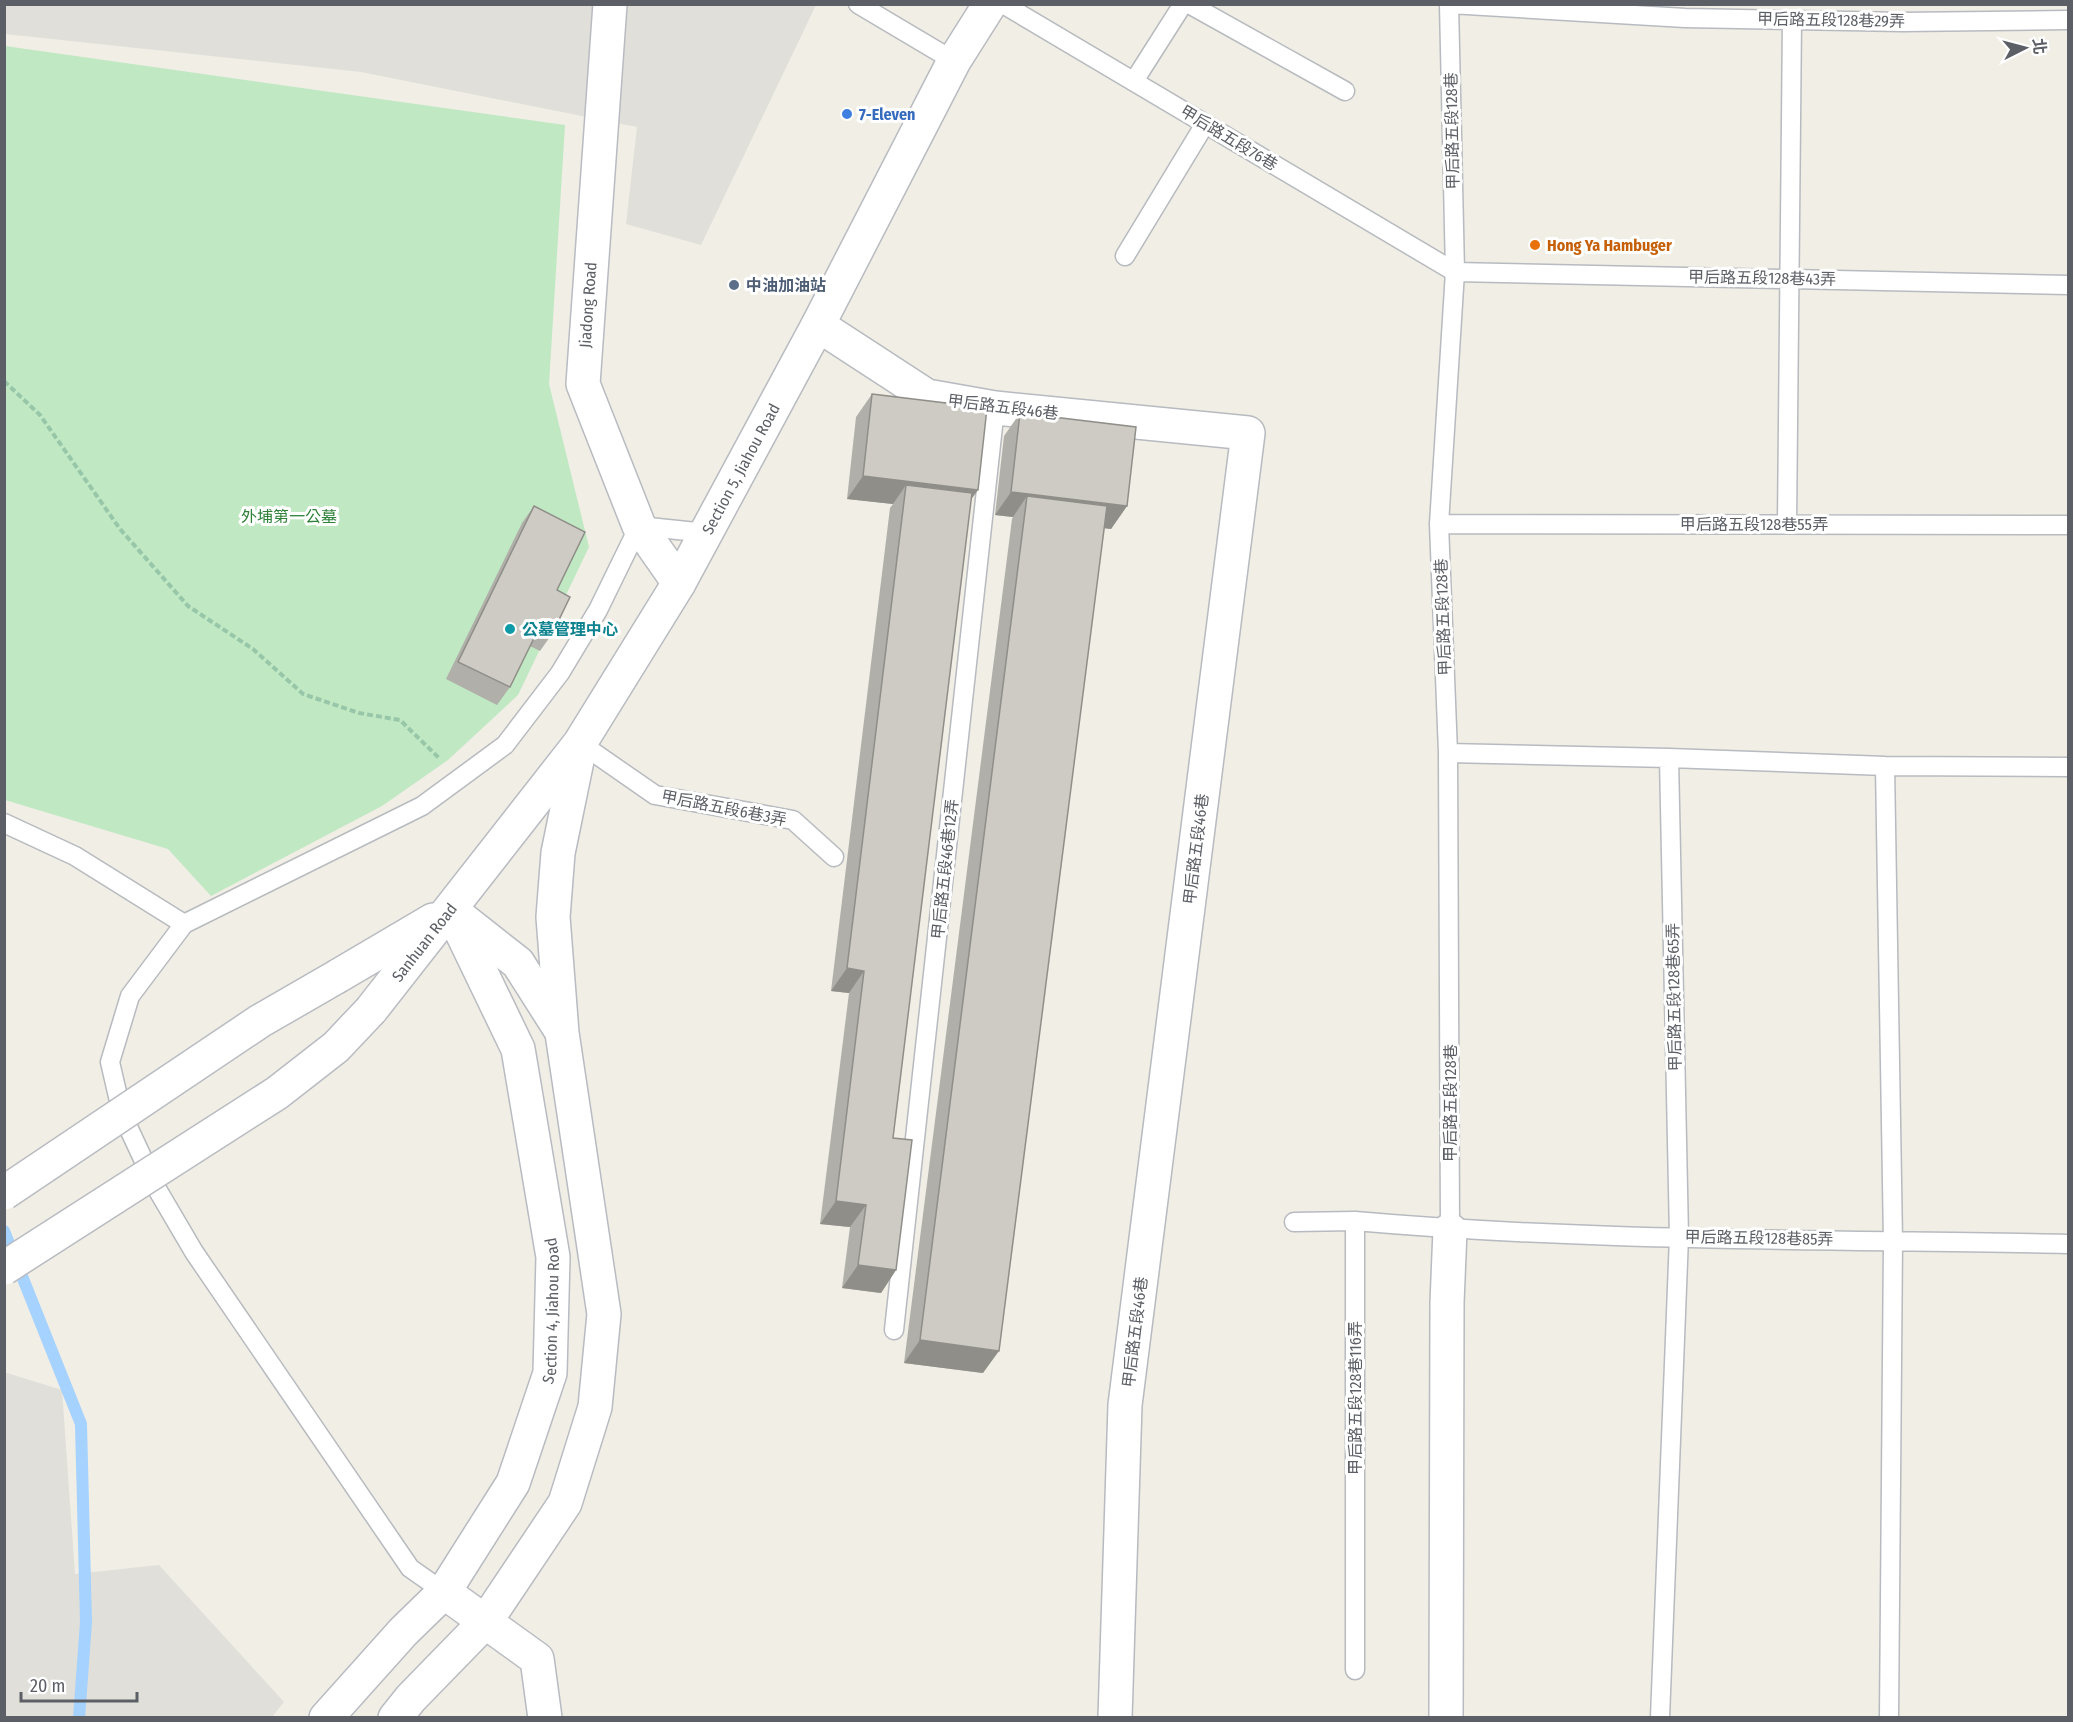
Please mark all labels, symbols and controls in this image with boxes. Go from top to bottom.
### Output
street label: 甲后路五段128巷29弄 [1757,9,1905,31]
north arrow [1995,18,2055,78]
text: 北 [2029,38,2050,55]
street label: 甲后路五段128巷 [1441,72,1463,190]
street label: 甲后路五段76巷 [1177,102,1281,174]
place label: 7-Eleven [859,105,915,124]
marker: 7-Eleven [840,107,854,121]
place label: Hong Ya Hambuger [1547,236,1672,255]
marker: Hong Ya Hambuger [1528,238,1542,252]
street label: Jiadong Road [576,261,600,349]
street label: 甲后路五段128巷43弄 [1688,267,1836,289]
place label: 中油加油站 [746,276,826,295]
marker: 中油加油站 [727,278,741,292]
street label: 甲后路五段46巷 [946,391,1060,423]
street label: Section 5, Jiahou Road [698,400,783,537]
park label: 外埔第一公墓 [241,507,337,526]
street label: 甲后路五段128巷55弄 [1680,515,1828,534]
street label: 甲后路五段128巷 [1431,558,1455,676]
place label: 公墓管理中心 [522,620,618,639]
marker: 公墓管理中心 [503,622,517,636]
street label: 甲后路五段6巷3弄 [660,787,788,829]
street label: 甲后路五段46巷 [1180,792,1212,906]
street label: 甲后路五段46巷12弄 [928,798,962,940]
street label: Sanhuan Road [387,899,461,985]
street label: 甲后路五段128巷65弄 [1663,923,1685,1071]
street label: 甲后路五段128巷 [1441,1044,1460,1162]
street label: 甲后路五段128巷85弄 [1685,1227,1833,1249]
street label: Section 4, Jiahou Road [538,1237,563,1386]
street label: 甲后路五段46巷 [1119,1275,1151,1389]
street label: 甲后路五段128巷116弄 [1346,1321,1365,1475]
scale bar [21,1665,136,1703]
text: 20 m [30,1675,65,1697]

